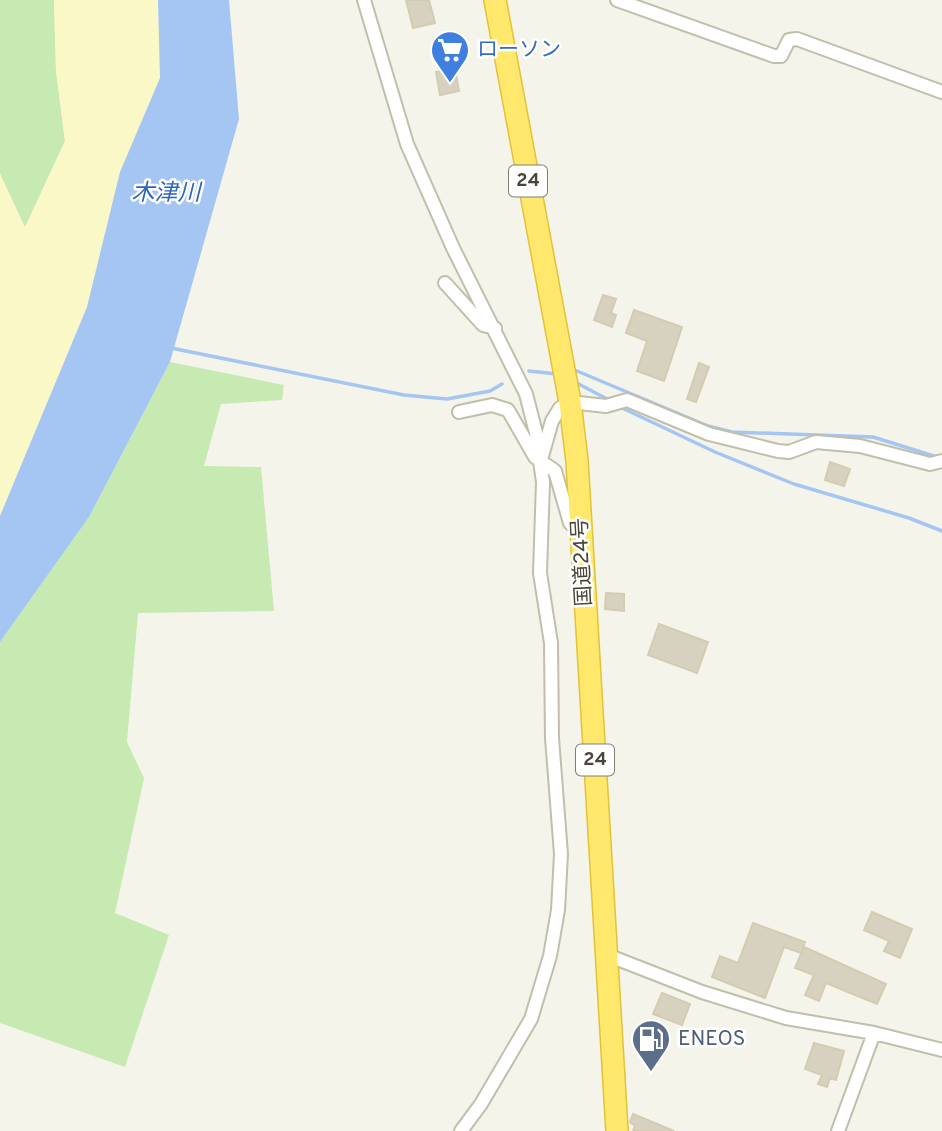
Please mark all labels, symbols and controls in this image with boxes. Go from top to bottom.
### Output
supermarket icon: ローソン [429,29,471,84]
place label: ローソン [477,37,561,64]
road number: 24 [509,166,547,196]
water label: 木津川 [132,180,204,209]
street label: 国道24号 [567,517,599,607]
road number: 24 [576,744,614,776]
fuel station icon: ENEOS [630,1018,672,1073]
place label: ENEOS [678,1026,745,1053]

